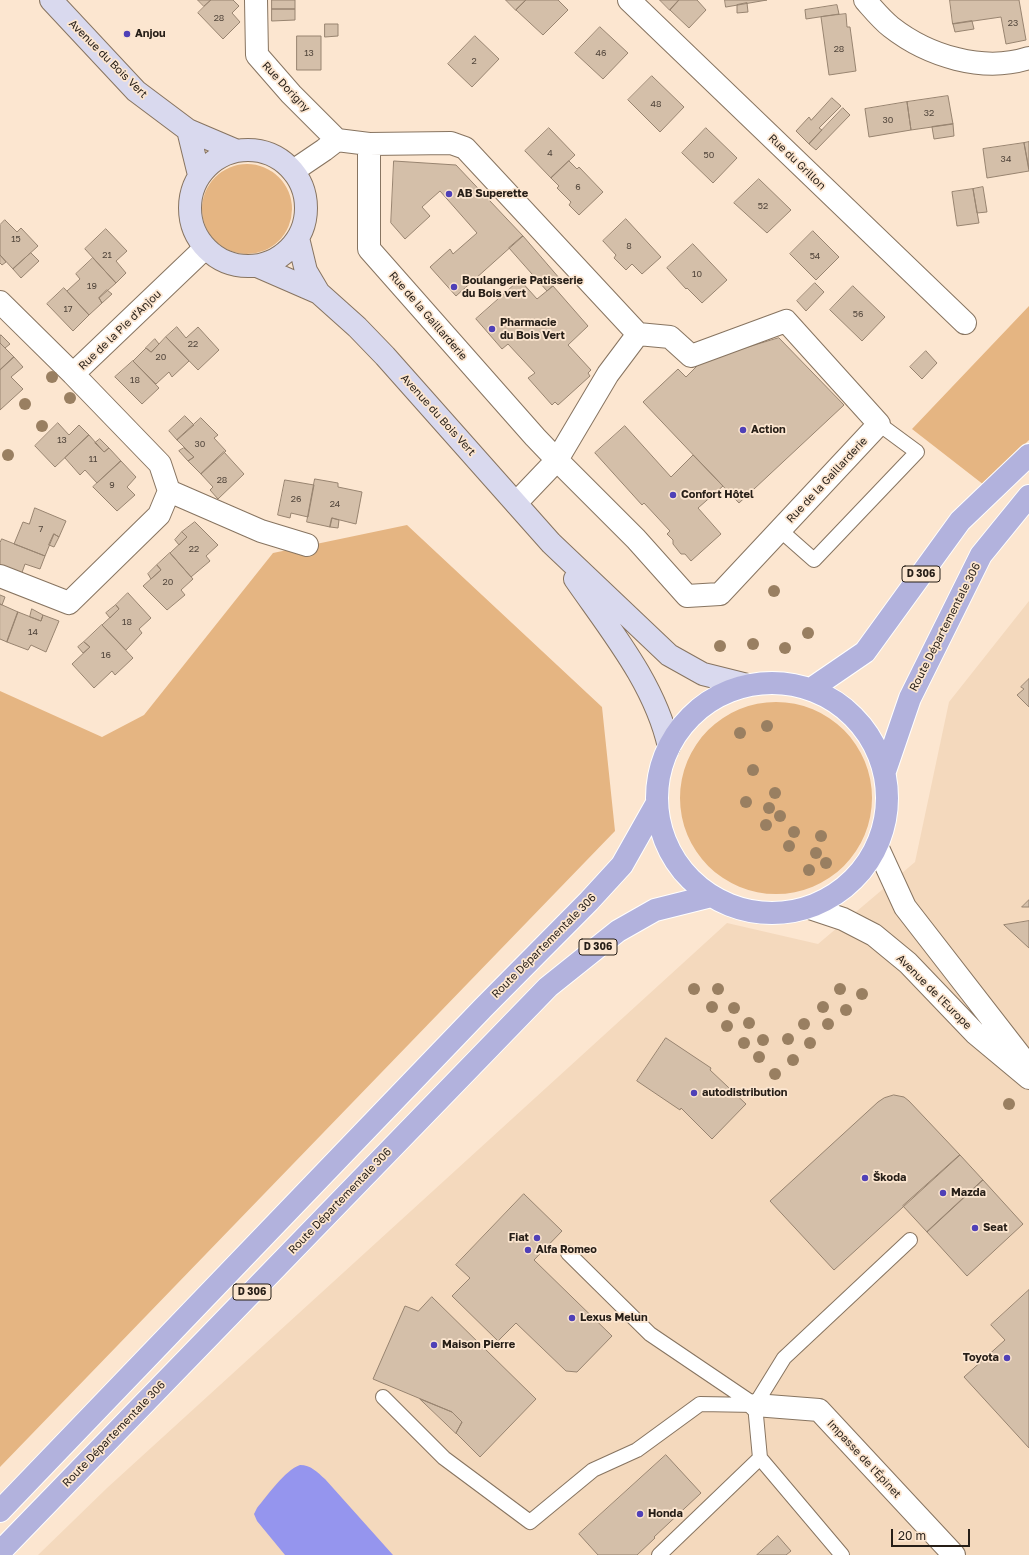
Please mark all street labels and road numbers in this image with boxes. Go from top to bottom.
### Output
street label: Avenue du Bois Vert [66,17,150,101]
street label: Rue Dorigny [259,59,313,115]
street label: Rue du Grillon [766,131,828,193]
street label: Rue de la Gaillarderie [386,269,470,363]
street label: Rue de la Pie d'Anjou [76,287,164,373]
street label: Avenue du Bois Vert [398,371,478,459]
street label: Rue de la Gaillarderie [784,434,870,526]
street label: Route Départementale 306 [907,561,983,693]
road number: D 306 [902,566,940,582]
street label: Route Départementale 306 [489,891,599,1001]
road number: D 306 [579,939,617,955]
street label: Avenue de l'Europe [894,952,974,1032]
street label: Route Départementale 306 [286,1145,394,1257]
road number: D 306 [233,1284,271,1300]
street label: Route Départementale 306 [60,1378,168,1490]
street label: Impasse de l'Épinet [824,1417,904,1501]

